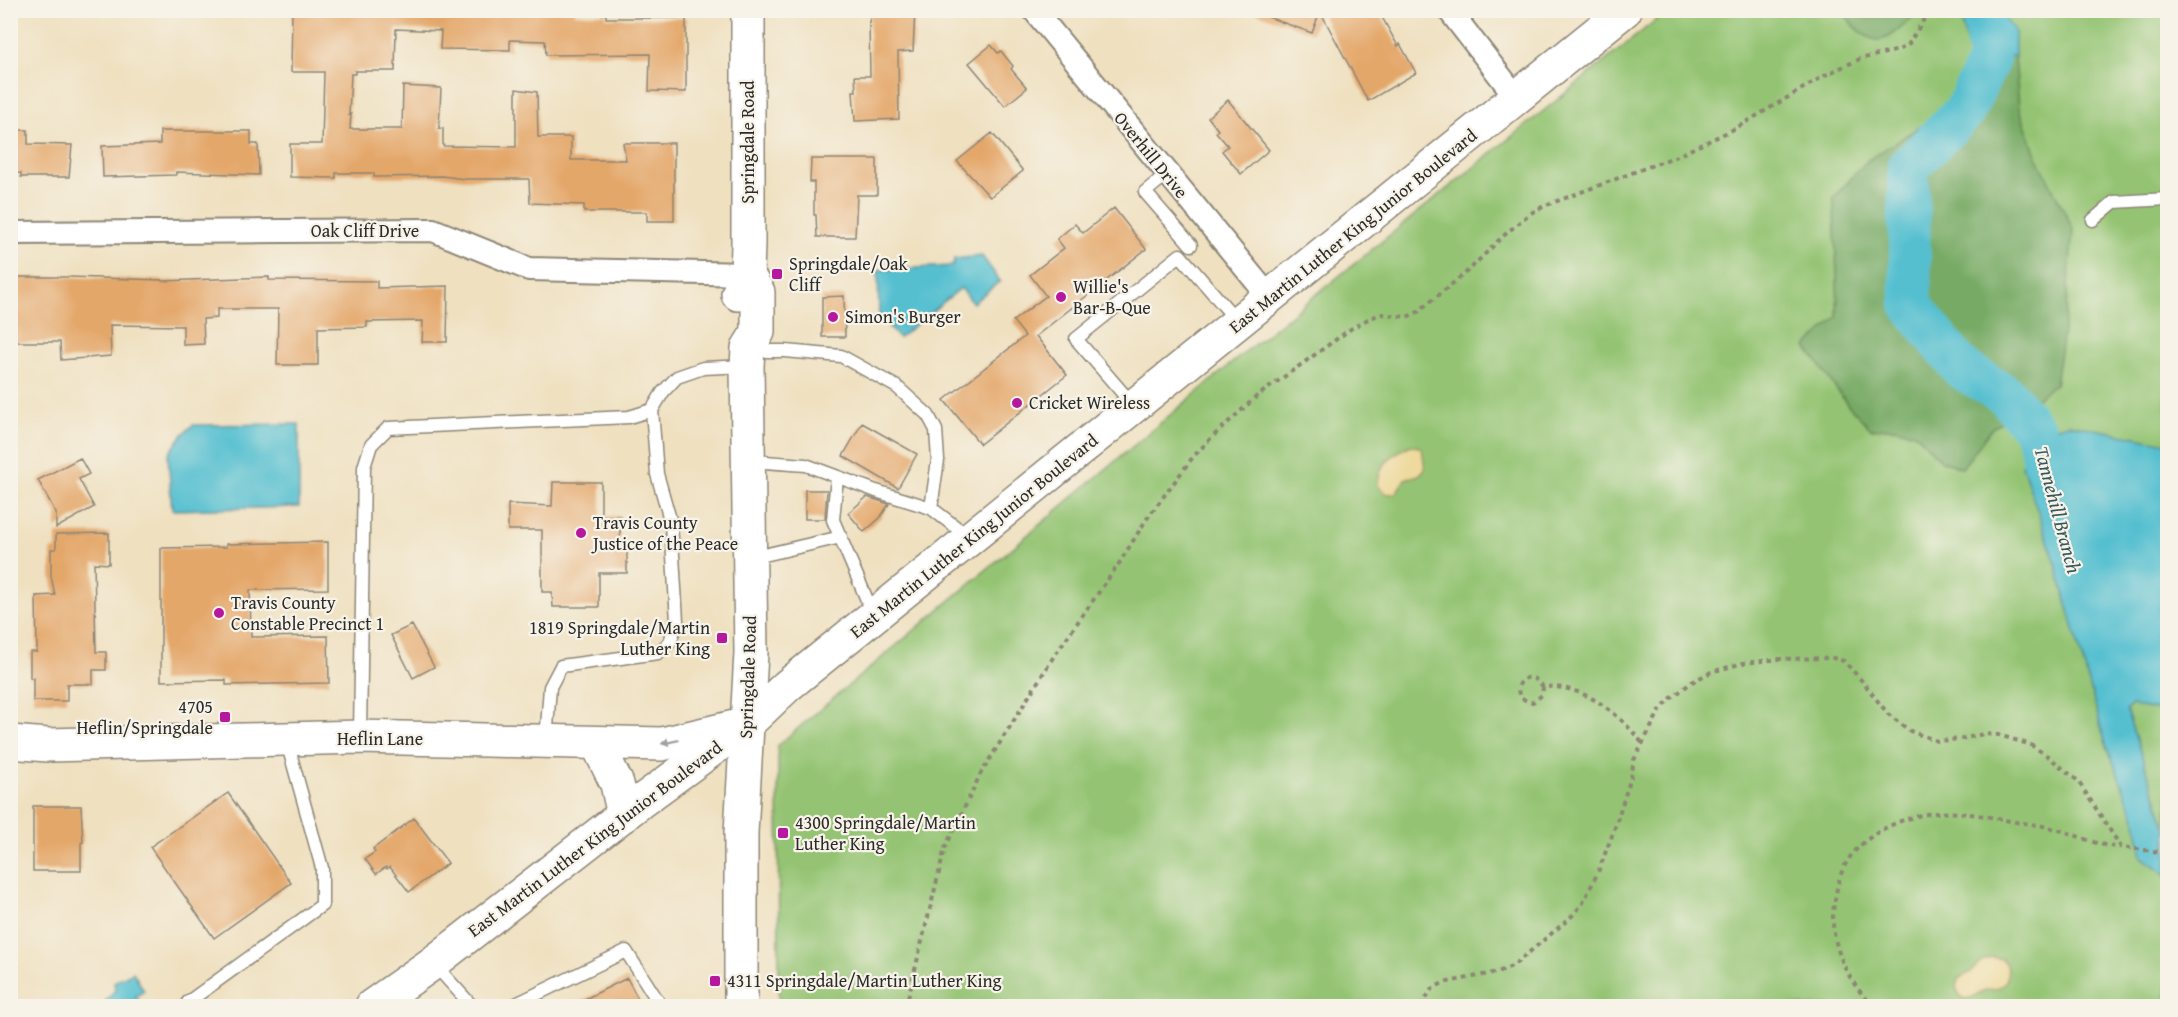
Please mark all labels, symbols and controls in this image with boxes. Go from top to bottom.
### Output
street label: Springdale Road [734,80,761,204]
street label: Overhill Drive [1108,105,1195,204]
street label: East Martin Luther King Junior Boulevard [1223,122,1483,339]
street label: Oak Cliff Drive [311,217,419,244]
place label: Springdale/Oak Cliff [789,250,909,298]
marker: Springdale/Oak Cliff [770,267,784,281]
place label: Willie's Bar-B-Que [1073,273,1151,321]
marker: Willie's Bar-B-Que [1054,290,1068,304]
place label: Simon's Burger [845,303,961,330]
marker: Simon's Burger [826,310,840,324]
place label: Cricket Wireless [1029,389,1150,416]
marker: Cricket Wireless [1010,396,1024,410]
street label: East Martin Luther King Junior Boulevard [844,427,1104,644]
water label: Tannehill Branch [2028,443,2089,577]
place label: Travis County Justice of the Peace [591,509,738,557]
marker: Travis County Justice of the Peace [574,526,588,540]
place label: Travis County Constable Precinct 1 [231,589,384,637]
marker: Travis County Constable Precinct 1 [212,606,226,620]
place label: 1819 Springdale/Martin Luther King [529,614,710,662]
street label: Springdale Road [732,615,763,739]
marker: 1819 Springdale/Martin Luther King [715,631,729,645]
place label: 4705 Heflin/Springdale [76,693,213,741]
marker: 4705 Heflin/Springdale [218,710,232,724]
street label: Heflin Lane [337,725,423,752]
street label: East Martin Luther King Junior Boulevard [462,734,728,943]
one-way arrow [660,738,679,747]
place label: 4300 Springdale/Martin Luther King [795,809,976,857]
marker: 4300 Springdale/Martin Luther King [776,826,790,840]
place label: 4311 Springdale/Martin Luther King [727,967,1002,994]
marker: 4311 Springdale/Martin Luther King [708,974,722,988]

